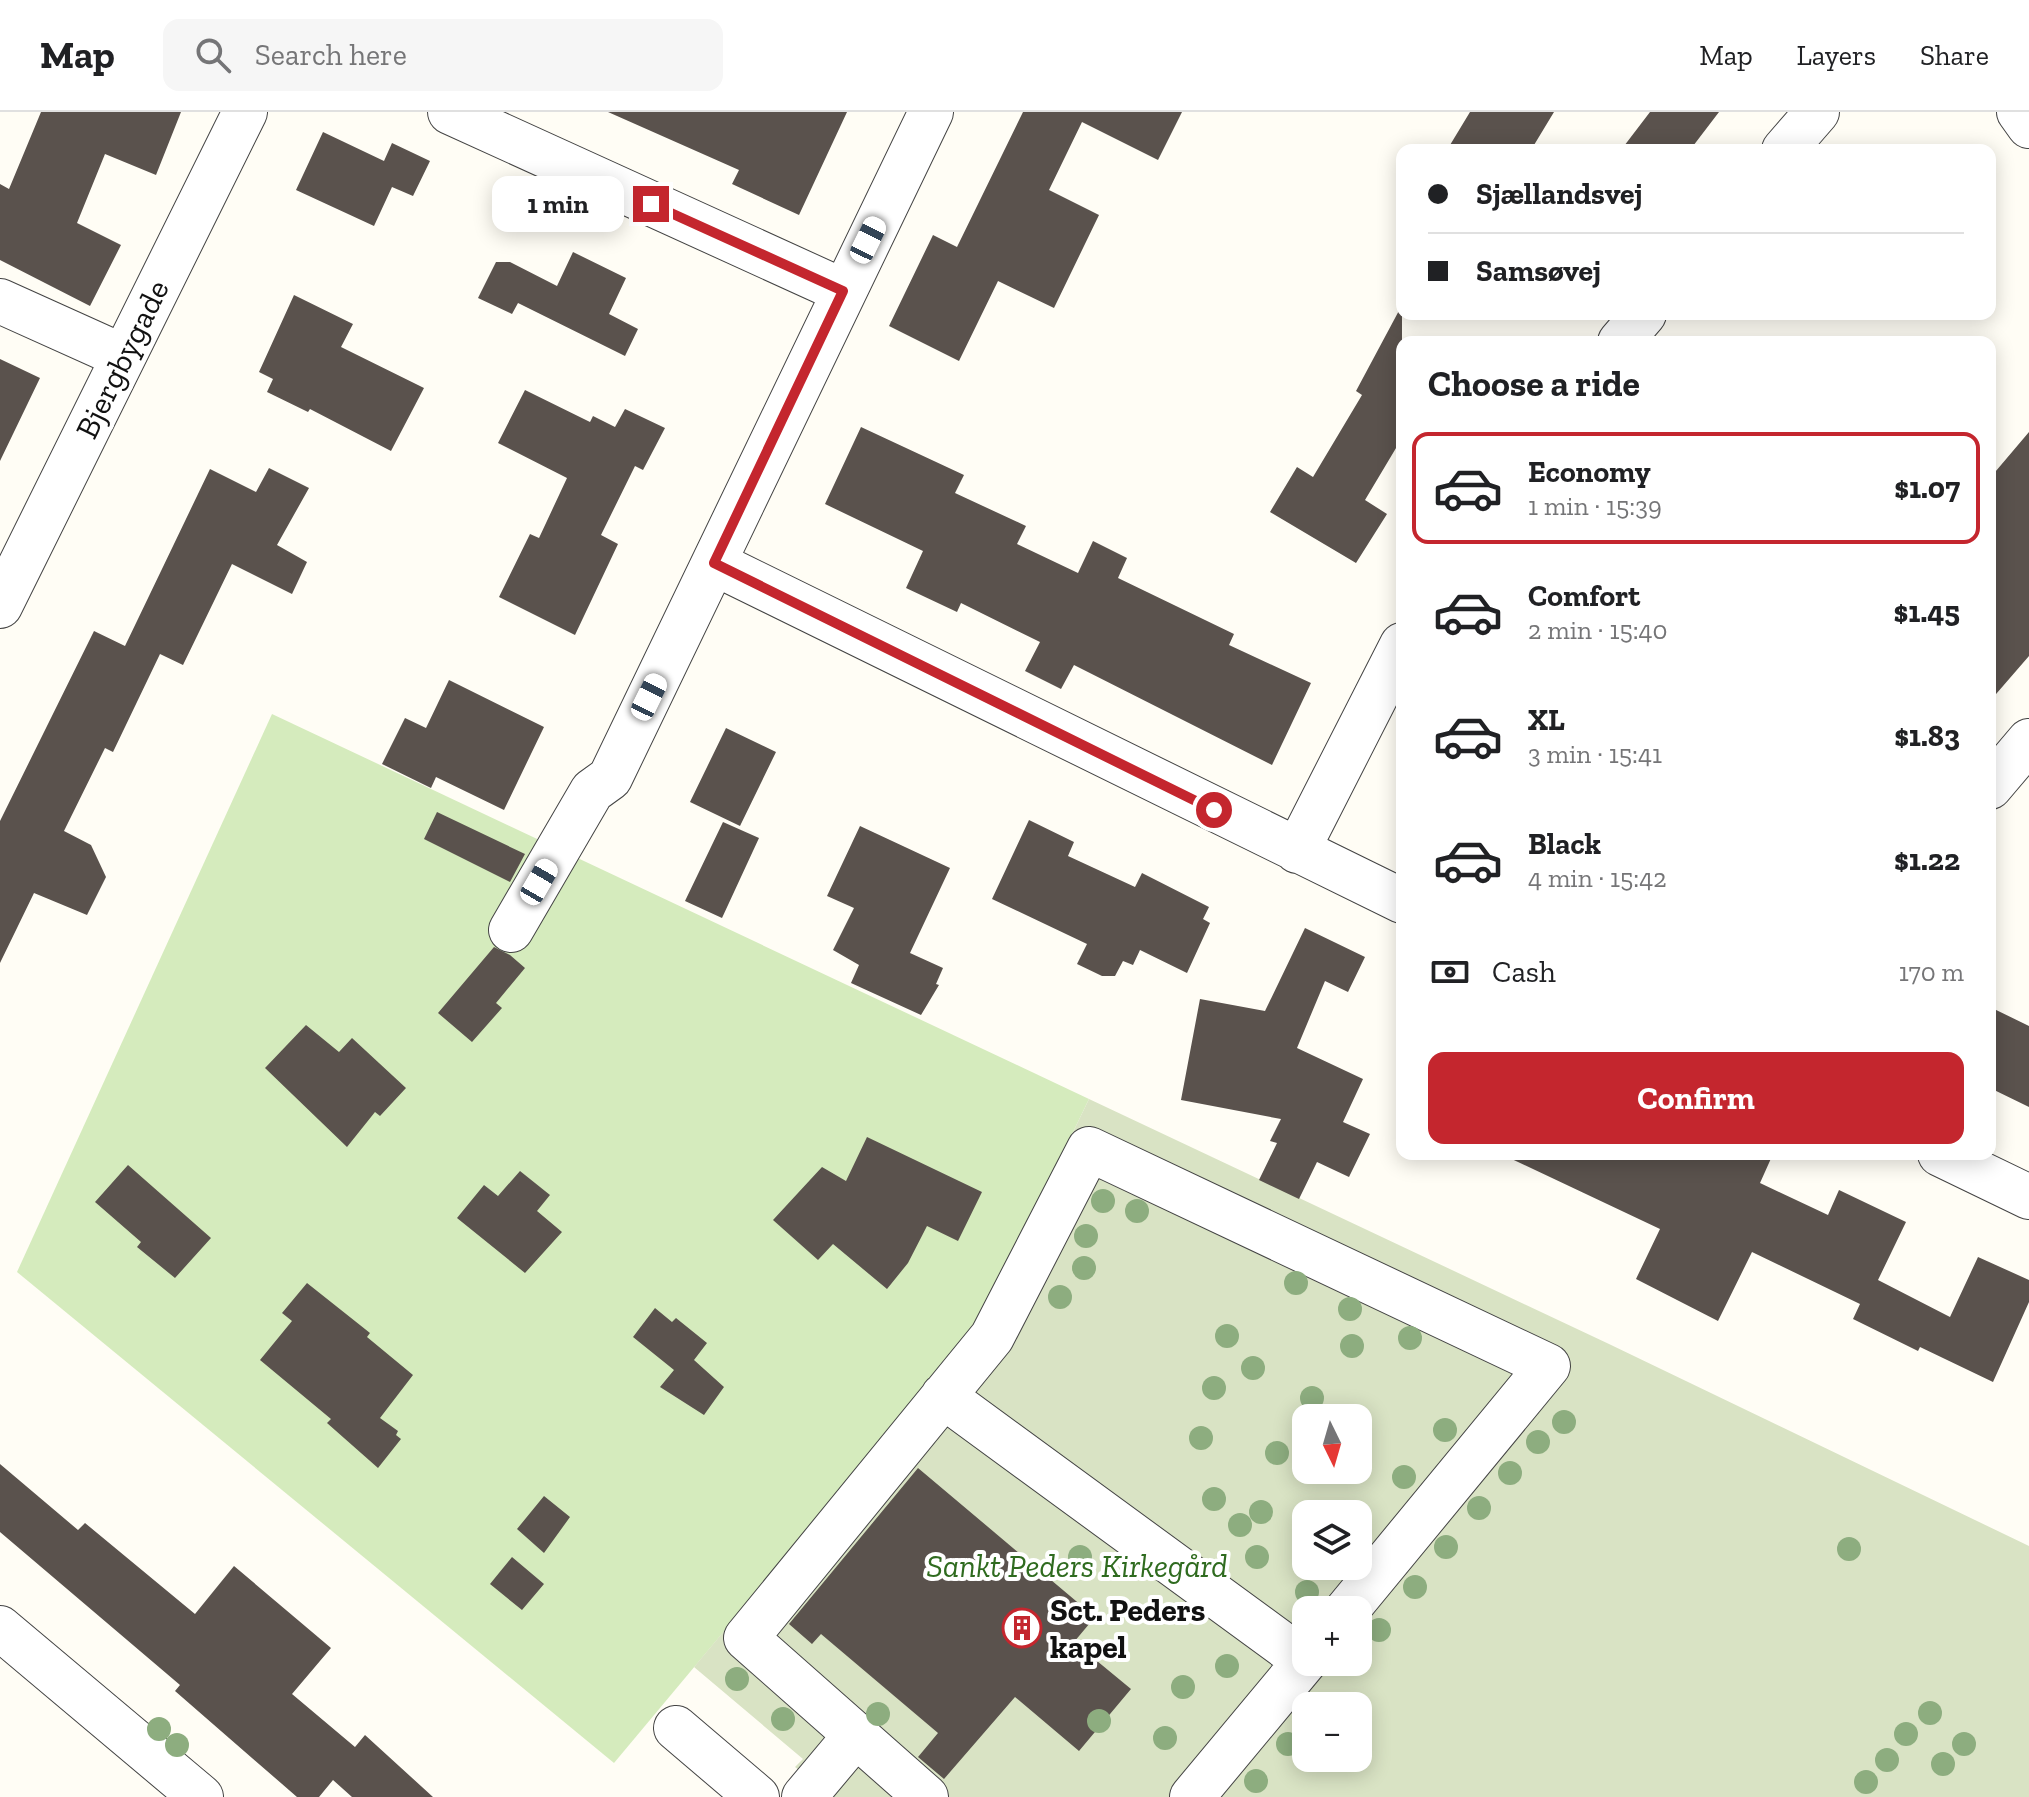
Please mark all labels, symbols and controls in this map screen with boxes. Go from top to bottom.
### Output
search box [163,19,723,91]
text: Map [40,32,115,78]
icon: search [191,33,235,77]
text: Search here [255,37,407,73]
text: Map [1699,39,1753,72]
text: Layers [1797,39,1876,72]
text: Share [1920,39,1989,72]
callout: 1 min [491,176,623,232]
text: Sjællandsvej [1476,176,1643,212]
route end [633,186,669,222]
text: 1 min [527,188,589,220]
car [847,213,889,267]
text: Samsøvej [1476,253,1601,289]
street label: Bjergbygade [67,274,177,444]
text: Choose a ride [1428,362,1640,405]
icon: car [1432,452,1504,524]
text: Economy [1528,454,1651,490]
text: $1.07 [1894,470,1960,506]
text: 1 min · 15:39 [1528,490,1662,522]
icon: car [1432,576,1504,648]
text: Comfort [1528,578,1640,614]
text: $1.45 [1894,594,1960,630]
text: 2 min · 15:40 [1528,614,1668,646]
car [628,670,670,724]
icon: car [1432,700,1504,772]
text: XL [1528,702,1565,738]
text: $1.83 [1894,718,1960,754]
text: 3 min · 15:41 [1528,738,1662,770]
route start [1196,792,1232,828]
icon: car [1432,824,1504,896]
text: Black [1528,826,1601,862]
text: $1.22 [1894,842,1960,878]
car [517,855,561,909]
text: 4 min · 15:42 [1528,862,1667,894]
icon: cash [1428,950,1472,994]
text: Cash [1492,954,1556,990]
text: 170 m [1899,956,1964,988]
button: Confirm [1428,1052,1964,1144]
north arrow [1292,1404,1372,1484]
map controls [1292,1404,1372,1772]
button: layers [1292,1500,1372,1580]
park label: Sankt Peders Kirkegård [926,1547,1228,1585]
place label: Sct. Peders kapel [1050,1591,1205,1666]
button: + [1292,1596,1372,1676]
building icon: Sct. Peders kapel [1001,1607,1043,1649]
button: − [1292,1692,1372,1772]

